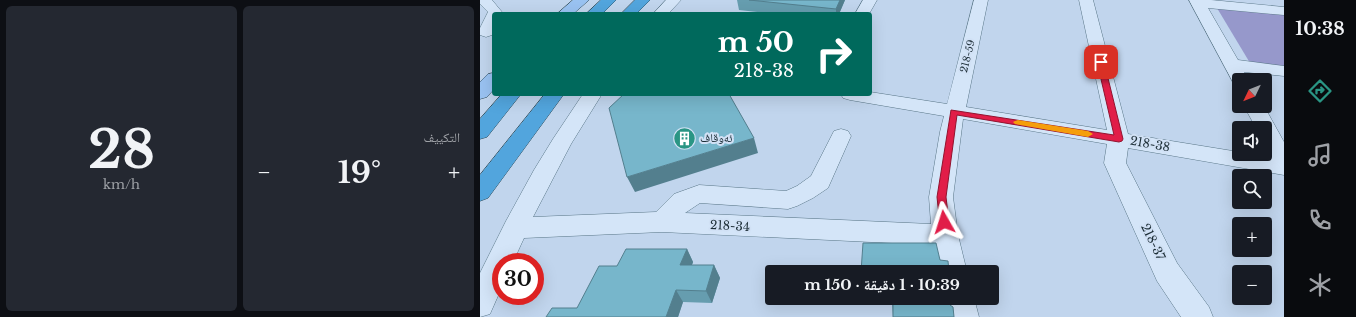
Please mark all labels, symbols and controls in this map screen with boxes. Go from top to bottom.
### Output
text: 10:38 [1295,18,1345,40]
text: 50 m [718,25,794,60]
icon: right [808,28,860,80]
street label: 218-59 [957,38,978,74]
pin [1084,45,1118,79]
icon: arrive [1090,51,1112,73]
text: 218-38 [734,60,794,82]
north arrow [1232,73,1272,113]
map controls [1232,73,1272,305]
icon: directions [1306,77,1334,105]
text: 28 [88,118,155,182]
button: sound [1232,121,1272,161]
building icon: ئەوقاف [672,125,698,151]
text: التكييف [424,129,460,146]
place label: ئەوقاف [700,130,733,145]
street label: 218-38 [1129,133,1171,154]
icon: music [1306,141,1334,169]
text: 19° [338,154,381,191]
text: − [257,159,271,186]
text: + [448,159,460,186]
button: search [1232,169,1272,209]
text: km/h [103,176,140,193]
position arrow [923,201,965,243]
icon: phone [1306,206,1334,234]
street label: 218-34 [710,217,750,234]
button: + [1232,217,1272,257]
street label: 218-37 [1138,221,1169,263]
speed limit sign: 30 [492,253,544,305]
button: − [1232,265,1272,305]
icon: climate [1306,271,1334,299]
text: 10:39 · 1 دقيقة · 150 m [804,275,960,294]

